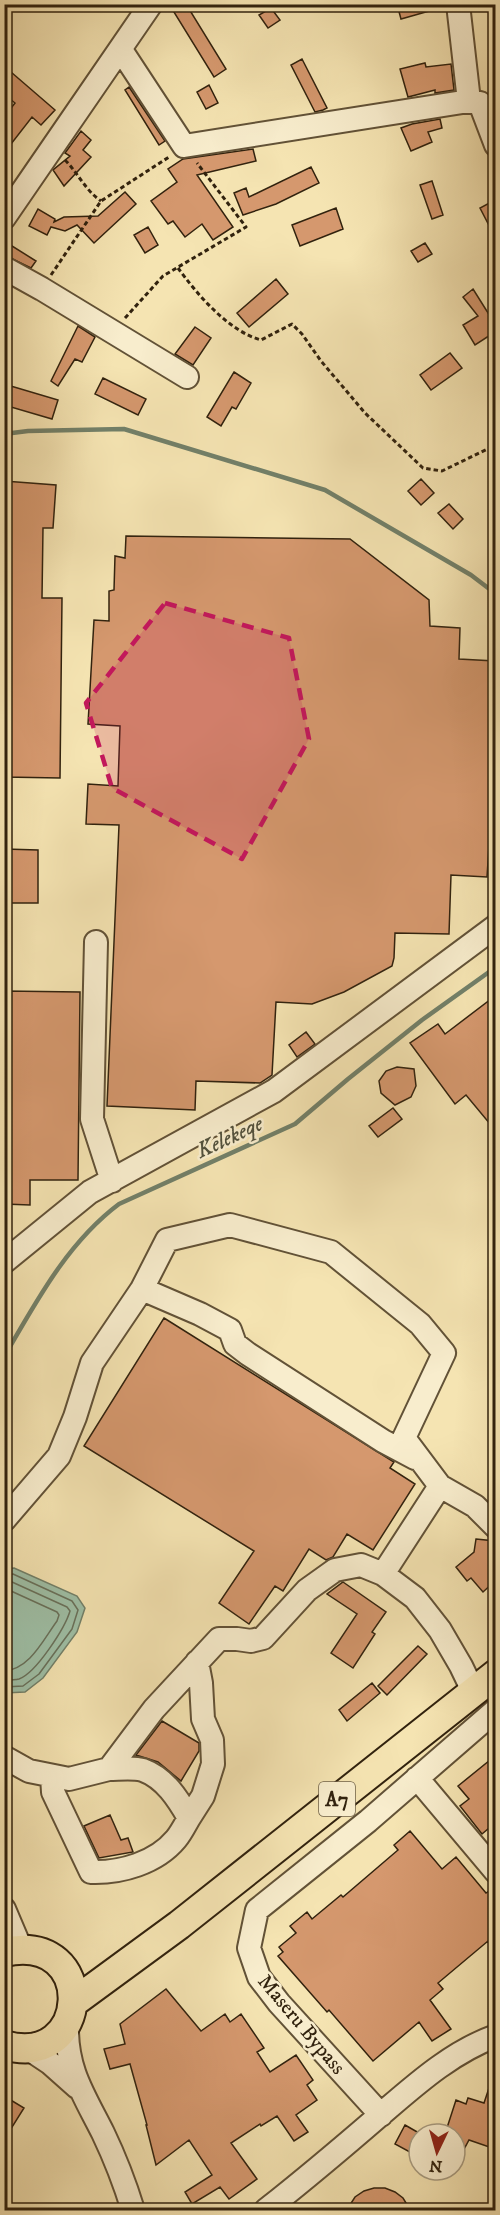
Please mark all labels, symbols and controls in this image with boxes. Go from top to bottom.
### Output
water label: Kelekeqe [191,1110,268,1166]
road number: A7 [319,1782,355,1816]
street label: Maseru Bypass [252,1969,351,2080]
north arrow [407,2122,467,2182]
text: N [428,2155,443,2176]

